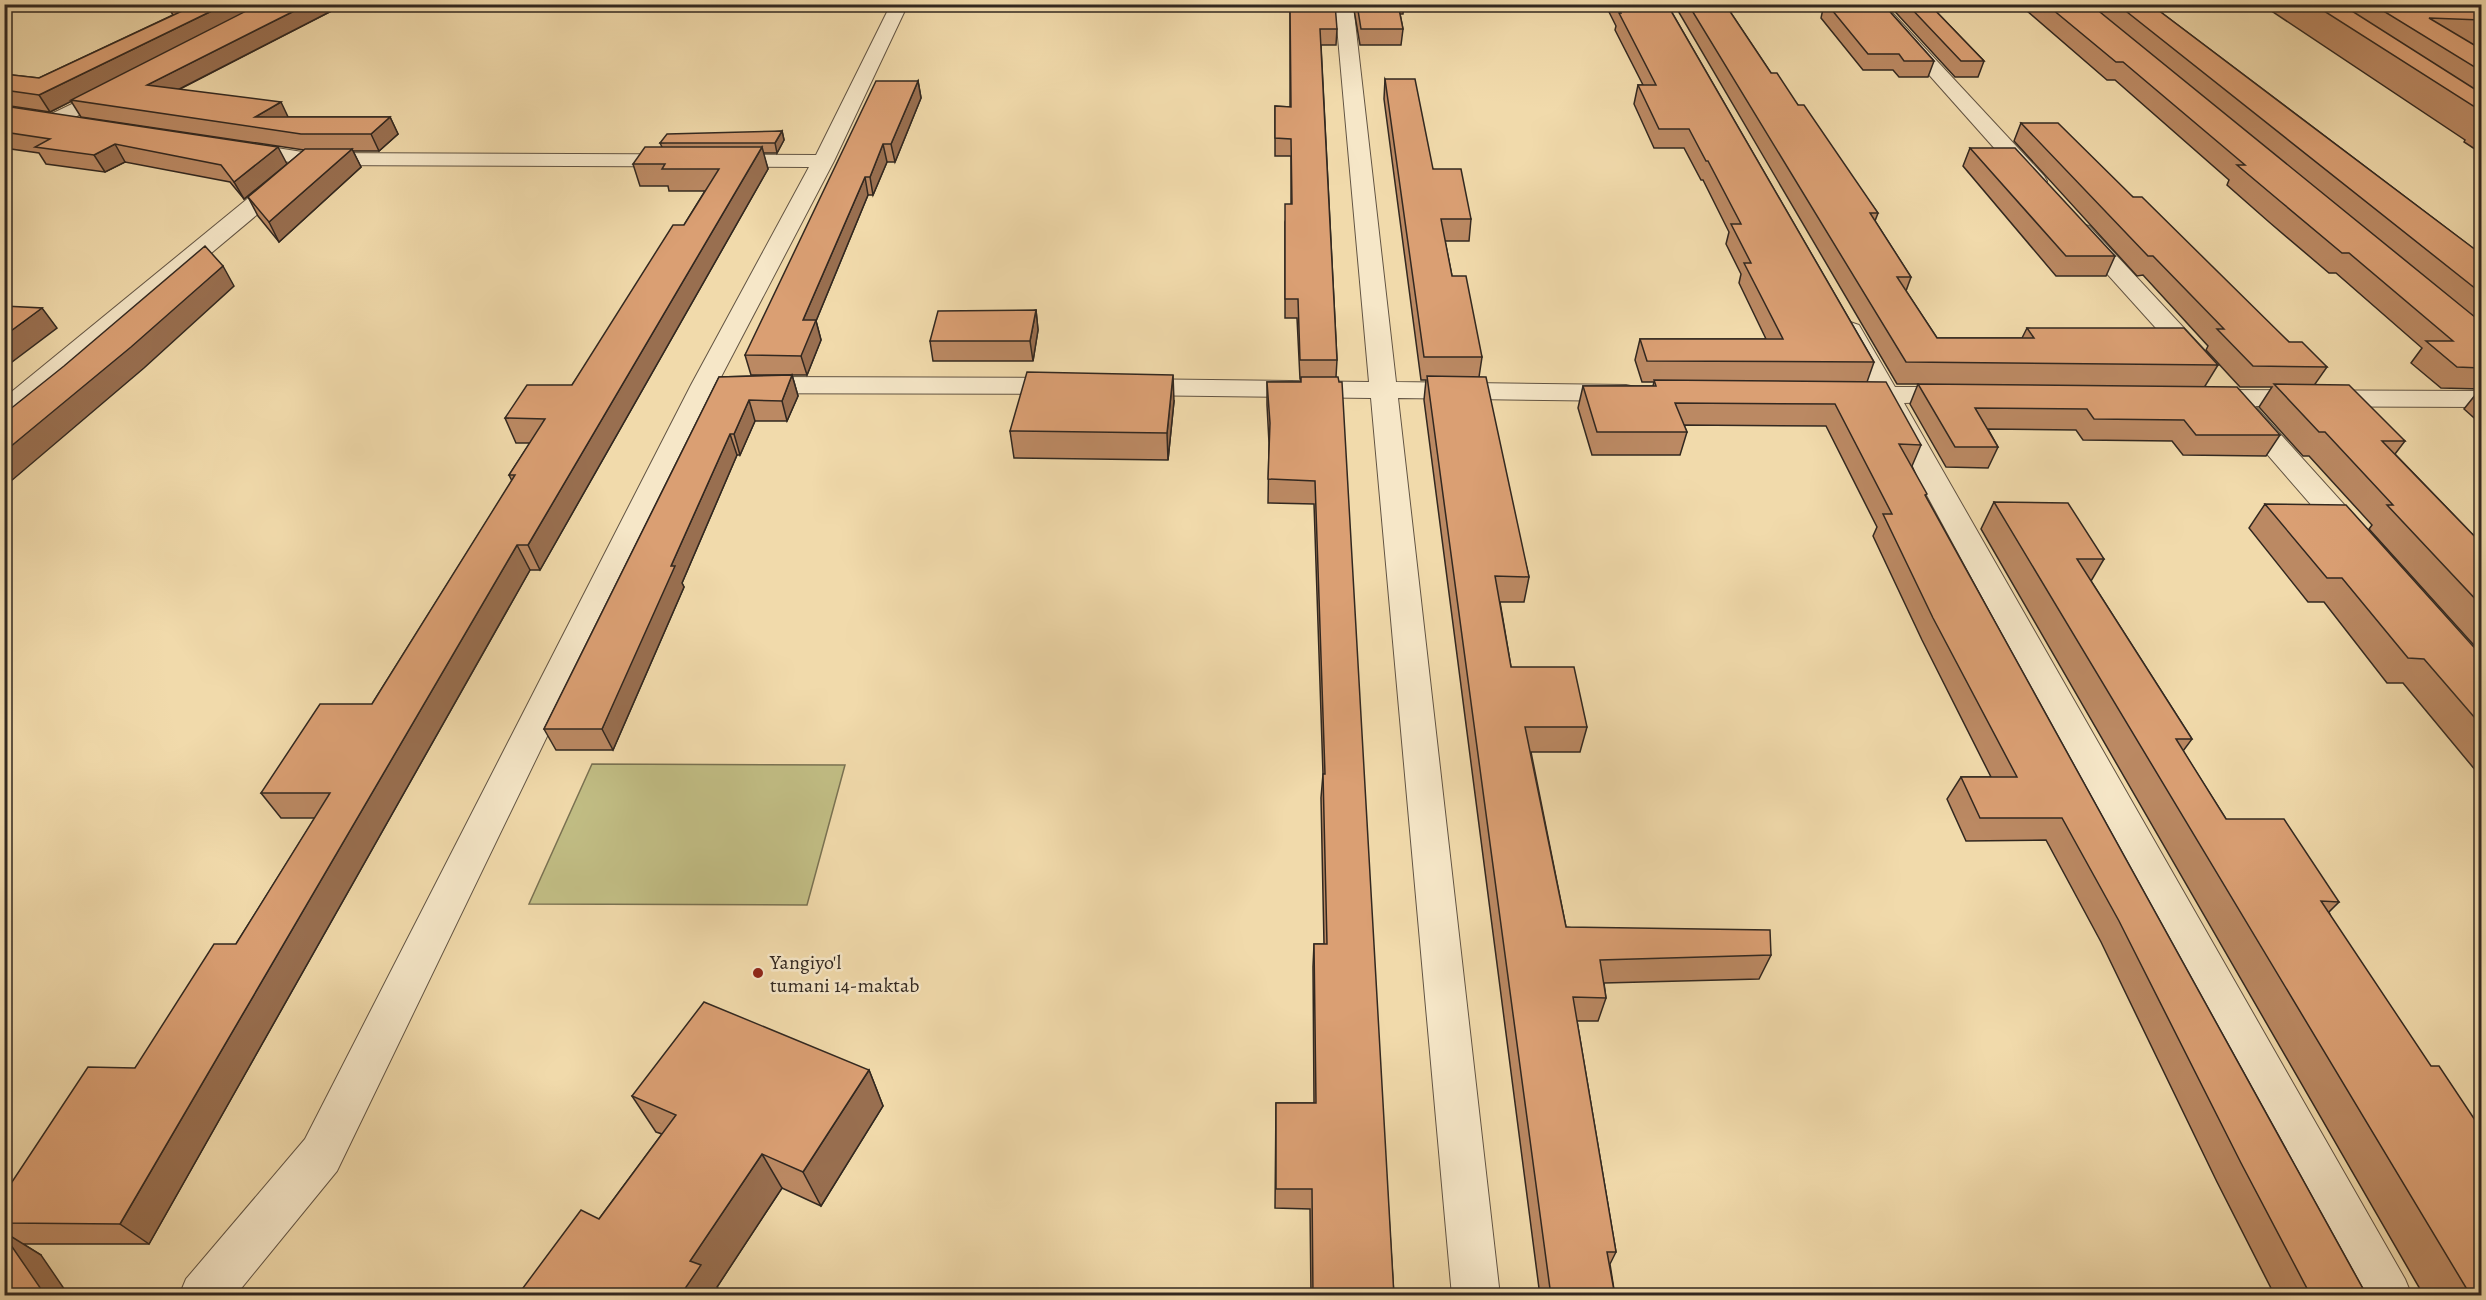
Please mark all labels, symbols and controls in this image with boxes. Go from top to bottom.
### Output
place label: Yangiyo'l tumani 14-maktab [769,949,919,999]
marker: Yangiyo'l tumani 14-maktab [751,966,765,980]

